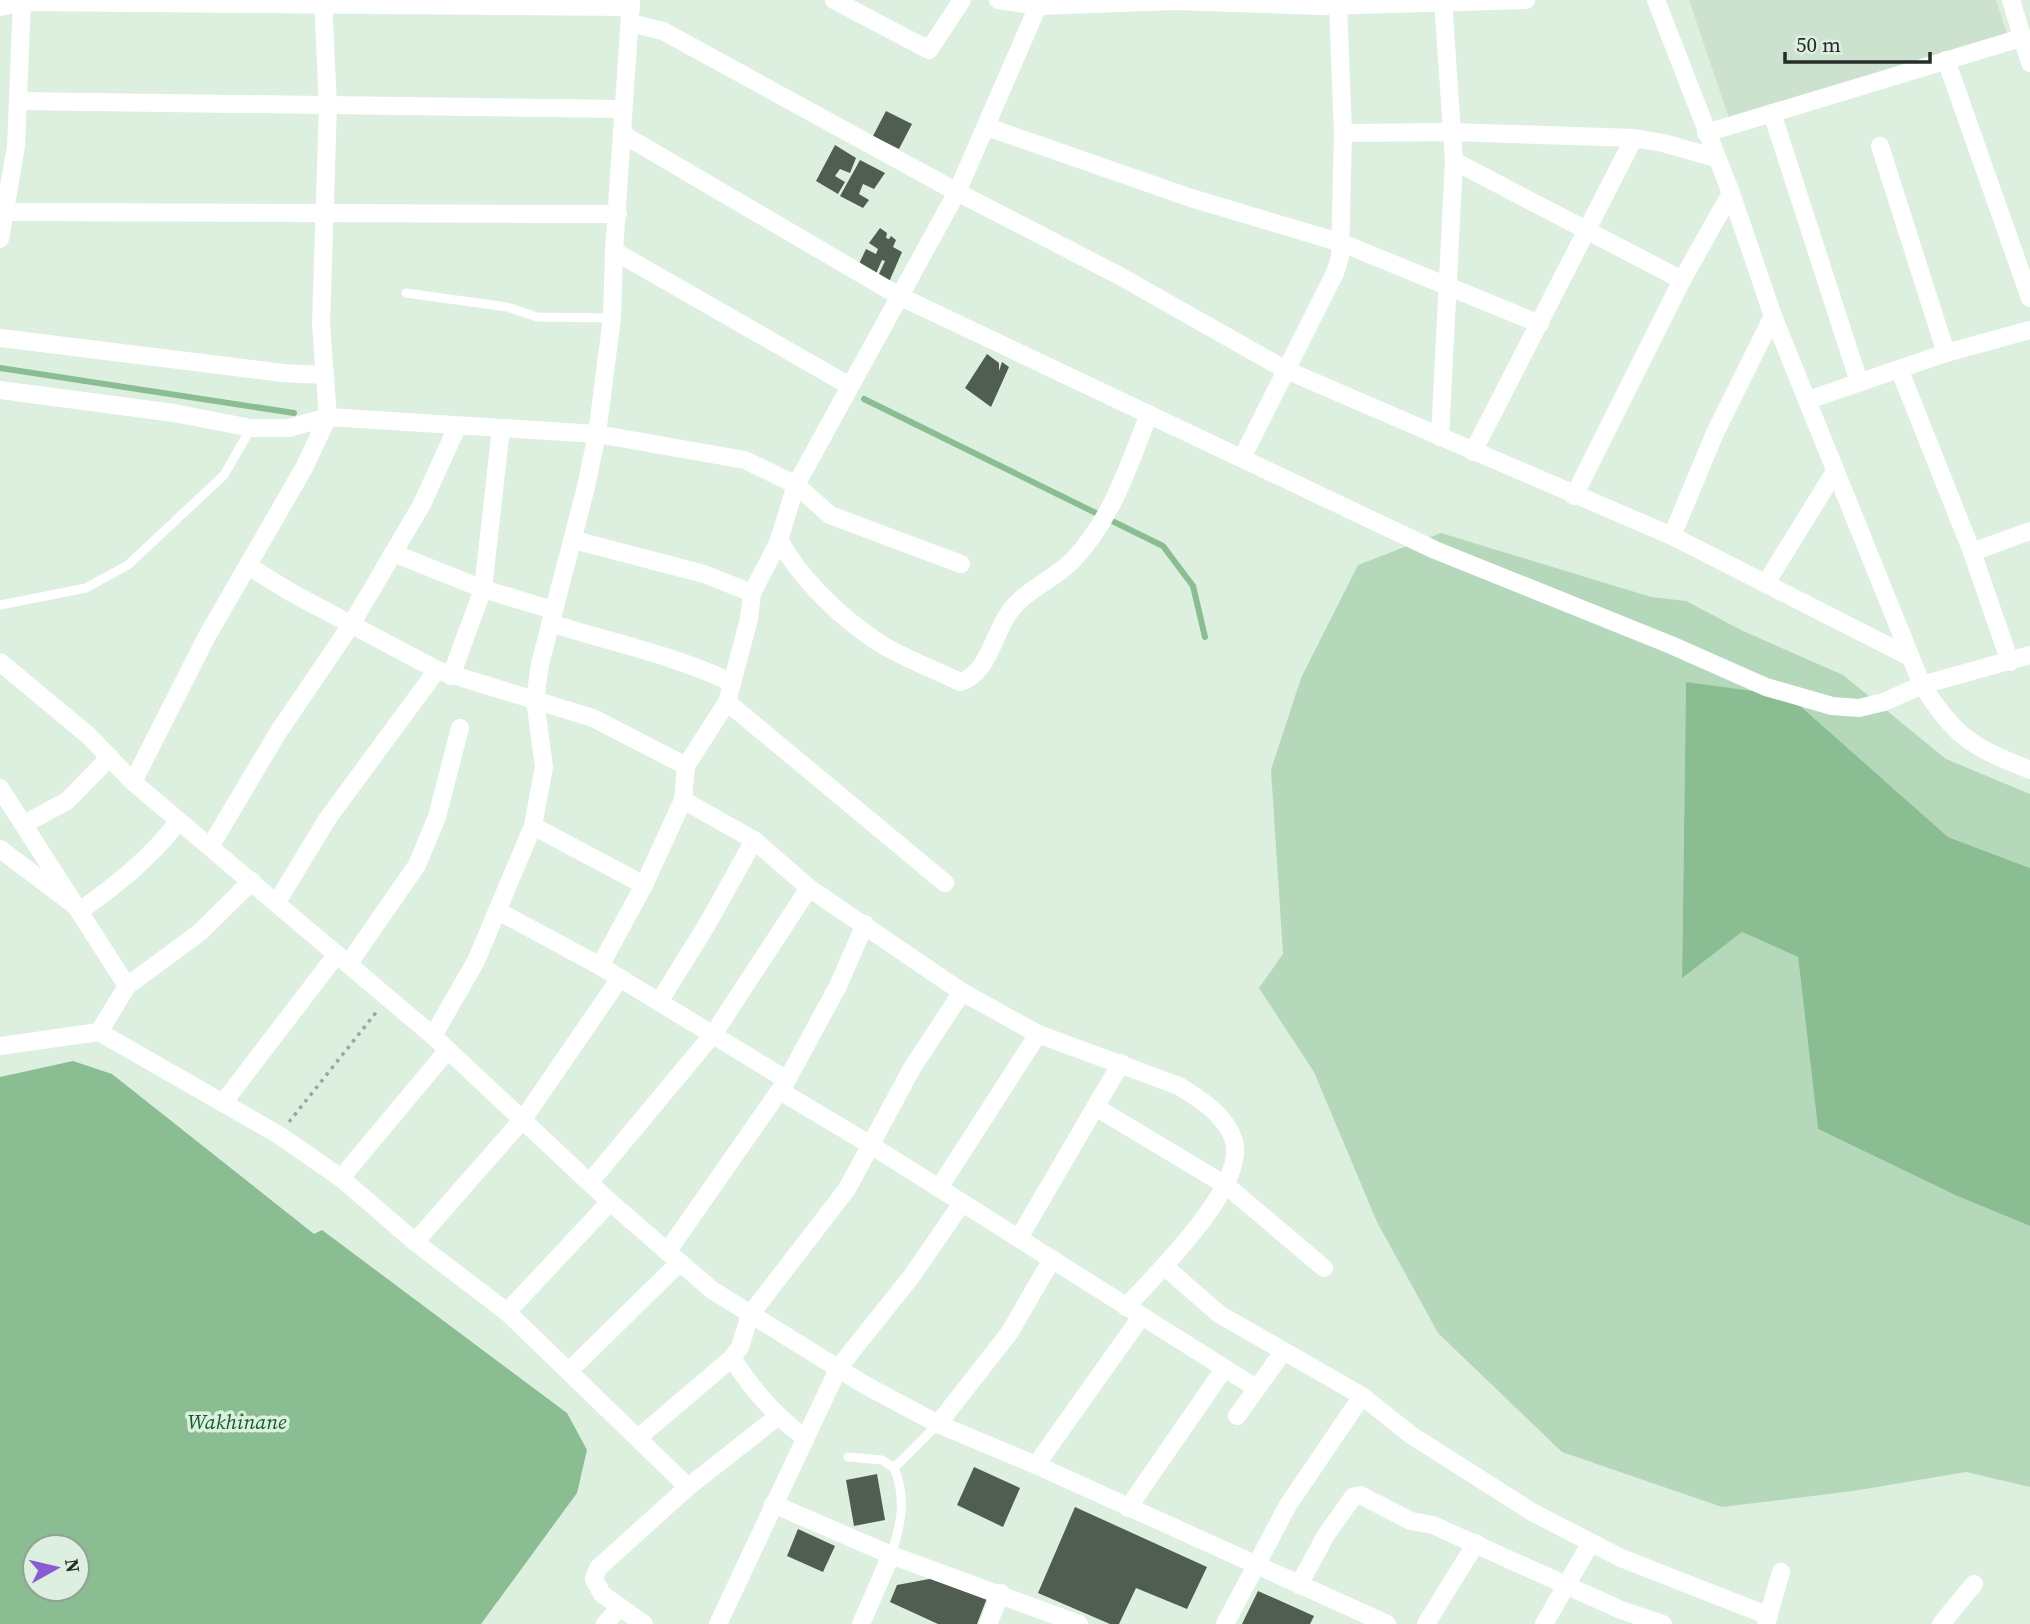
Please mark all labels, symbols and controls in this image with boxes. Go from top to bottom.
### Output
scale bar [1785,21,1930,65]
text: 50 m [1796,30,1841,59]
water label: Wakhinane [187,1407,287,1436]
north arrow [21,1533,91,1603]
text: N [59,1557,87,1574]

